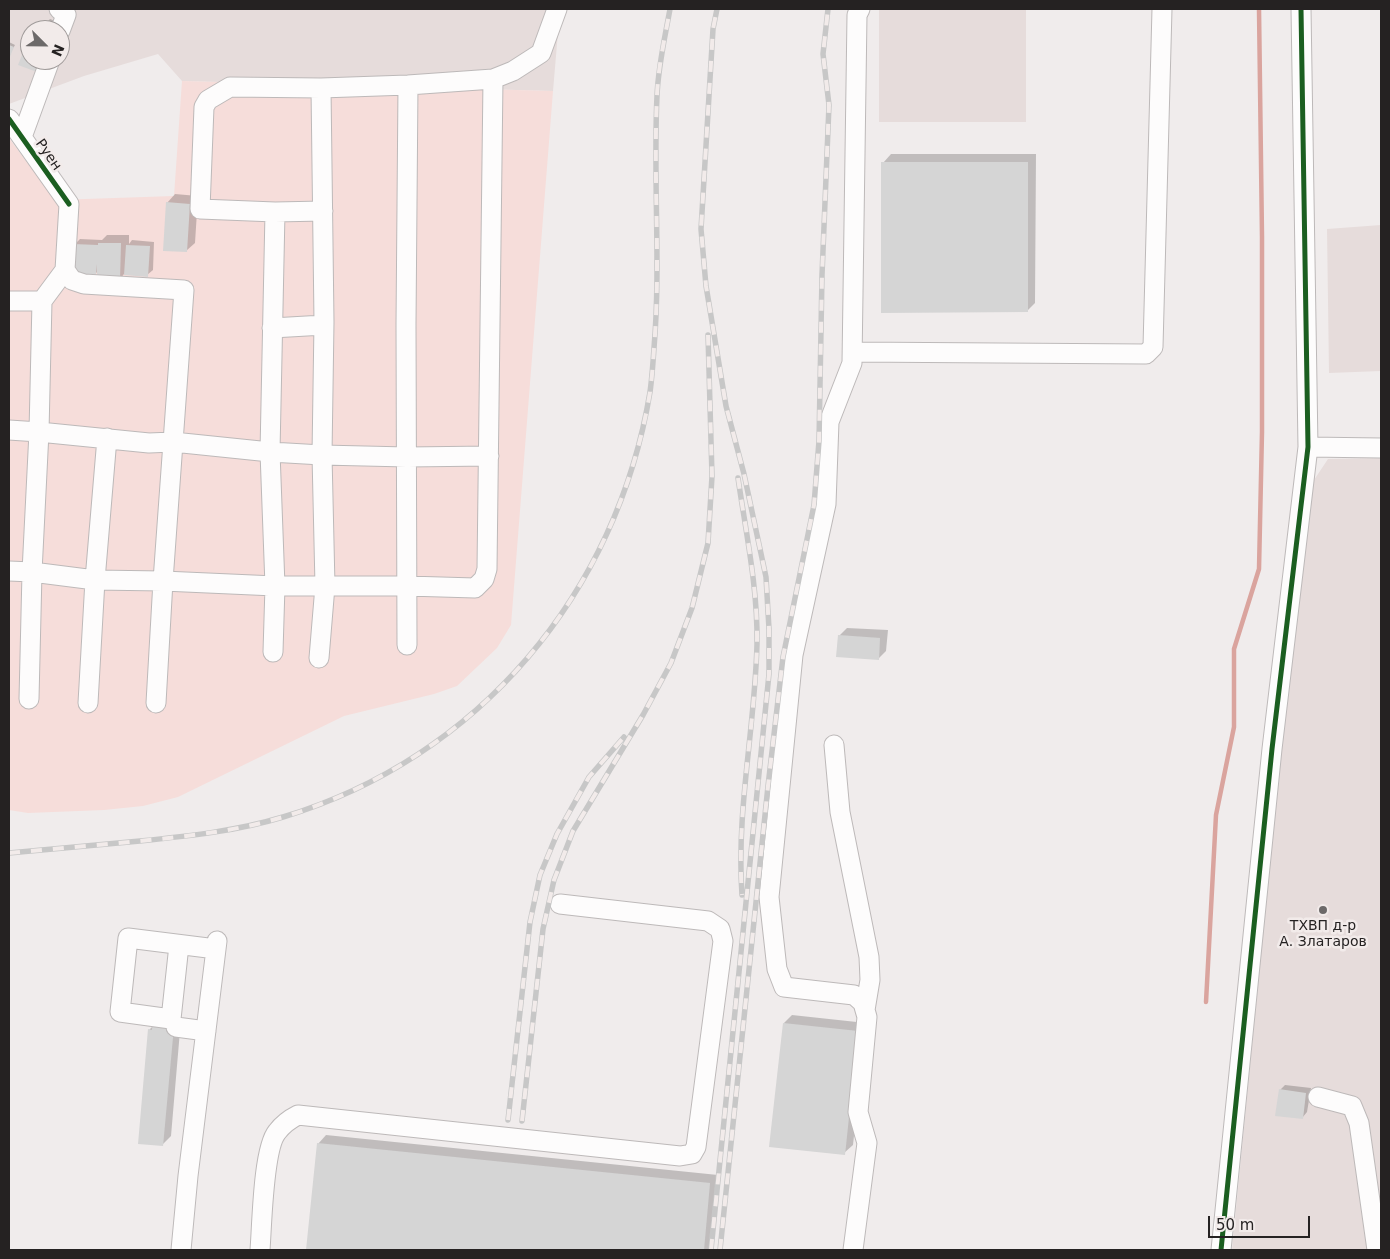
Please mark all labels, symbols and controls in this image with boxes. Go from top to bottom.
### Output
north arrow [20,20,70,70]
text: N [48,42,68,59]
street label: Руен [31,136,65,174]
marker: ТХВП д-р А. Златаров [1317,904,1329,916]
place label: ТХВП д-р А. Златаров [1279,918,1367,950]
scale bar [1210,1206,1312,1238]
text: 50 m [1216,1216,1254,1234]

